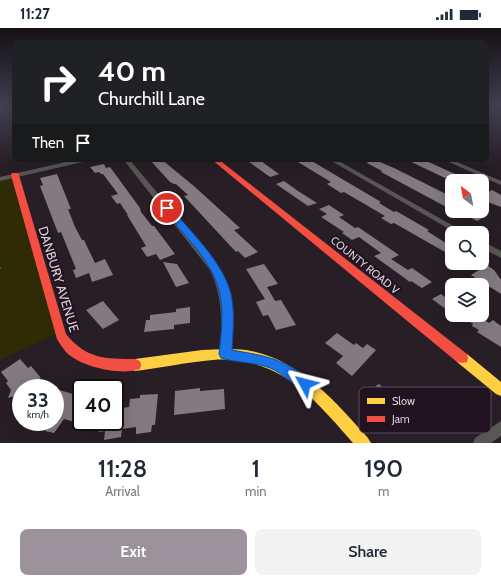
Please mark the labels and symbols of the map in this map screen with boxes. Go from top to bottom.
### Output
north arrow [445,174,489,218]
pin [150,191,184,225]
street label: DANBURY AVENUE [35,224,83,334]
street label: COUNTY ROAD V [328,233,402,297]
position arrow [284,363,326,405]
speed limit sign: 40 [72,379,124,431]
legend [359,387,491,433]
text: Slow [392,394,415,408]
text: Jam [391,412,410,426]

